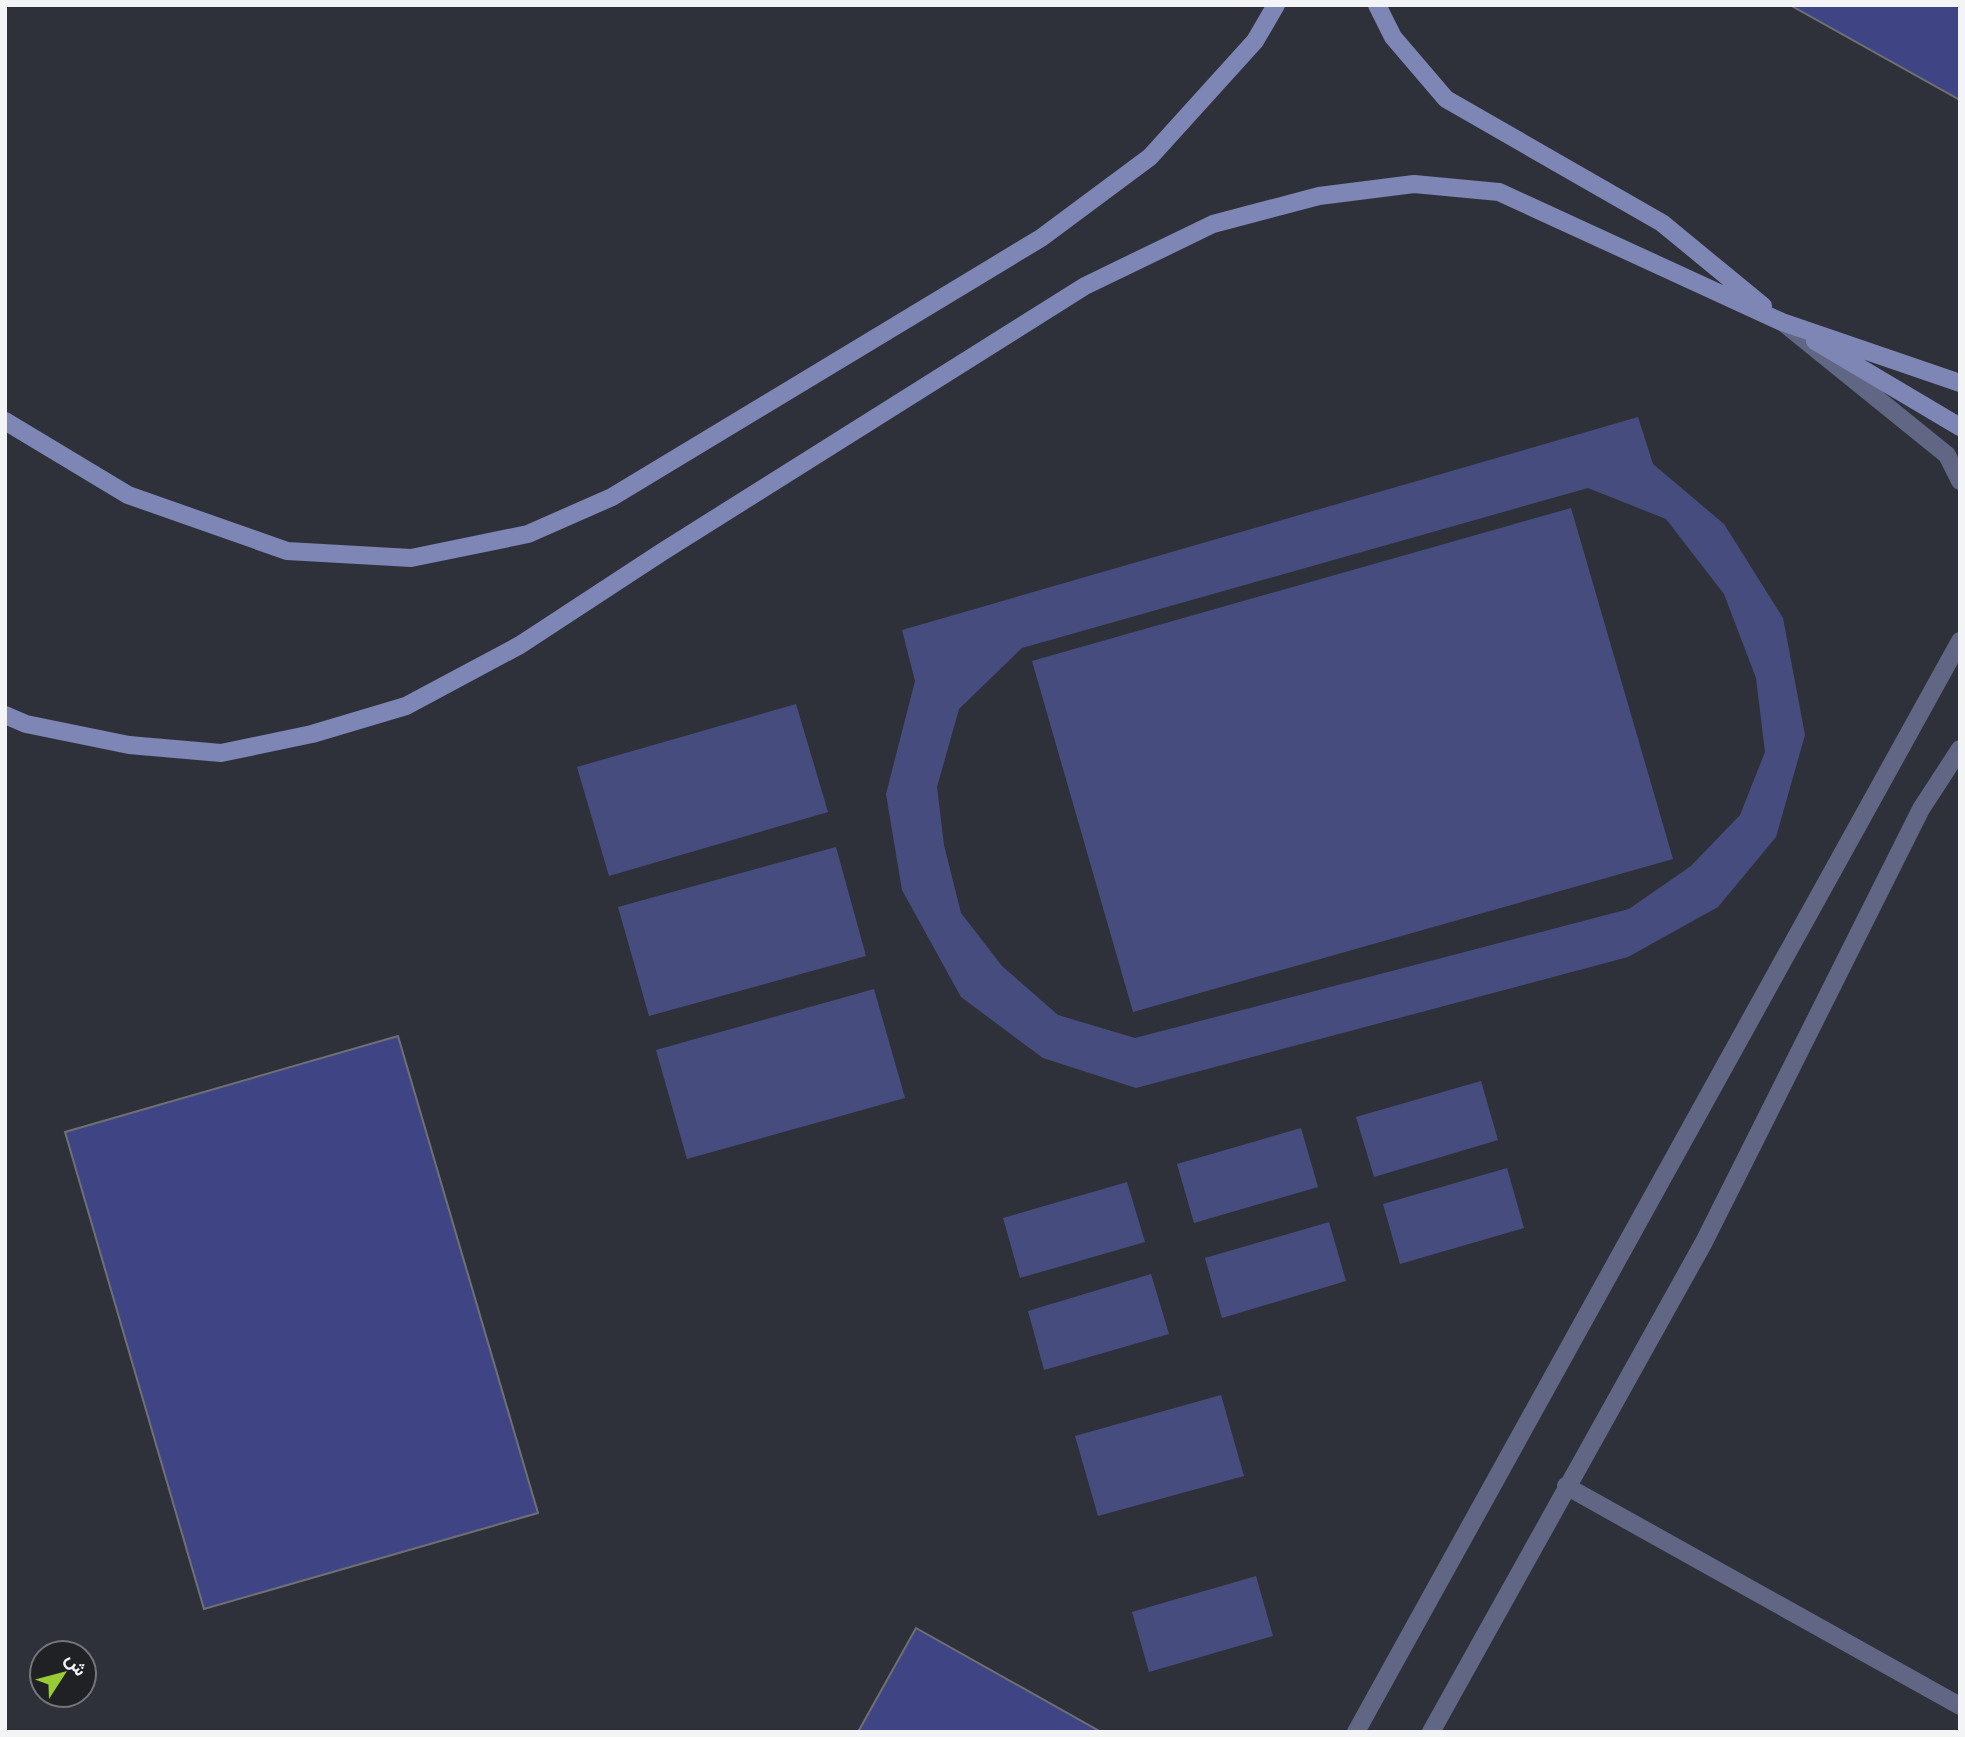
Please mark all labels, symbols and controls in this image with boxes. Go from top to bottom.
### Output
north arrow [28,1639,98,1709]
text: ش [59,1647,94,1682]

